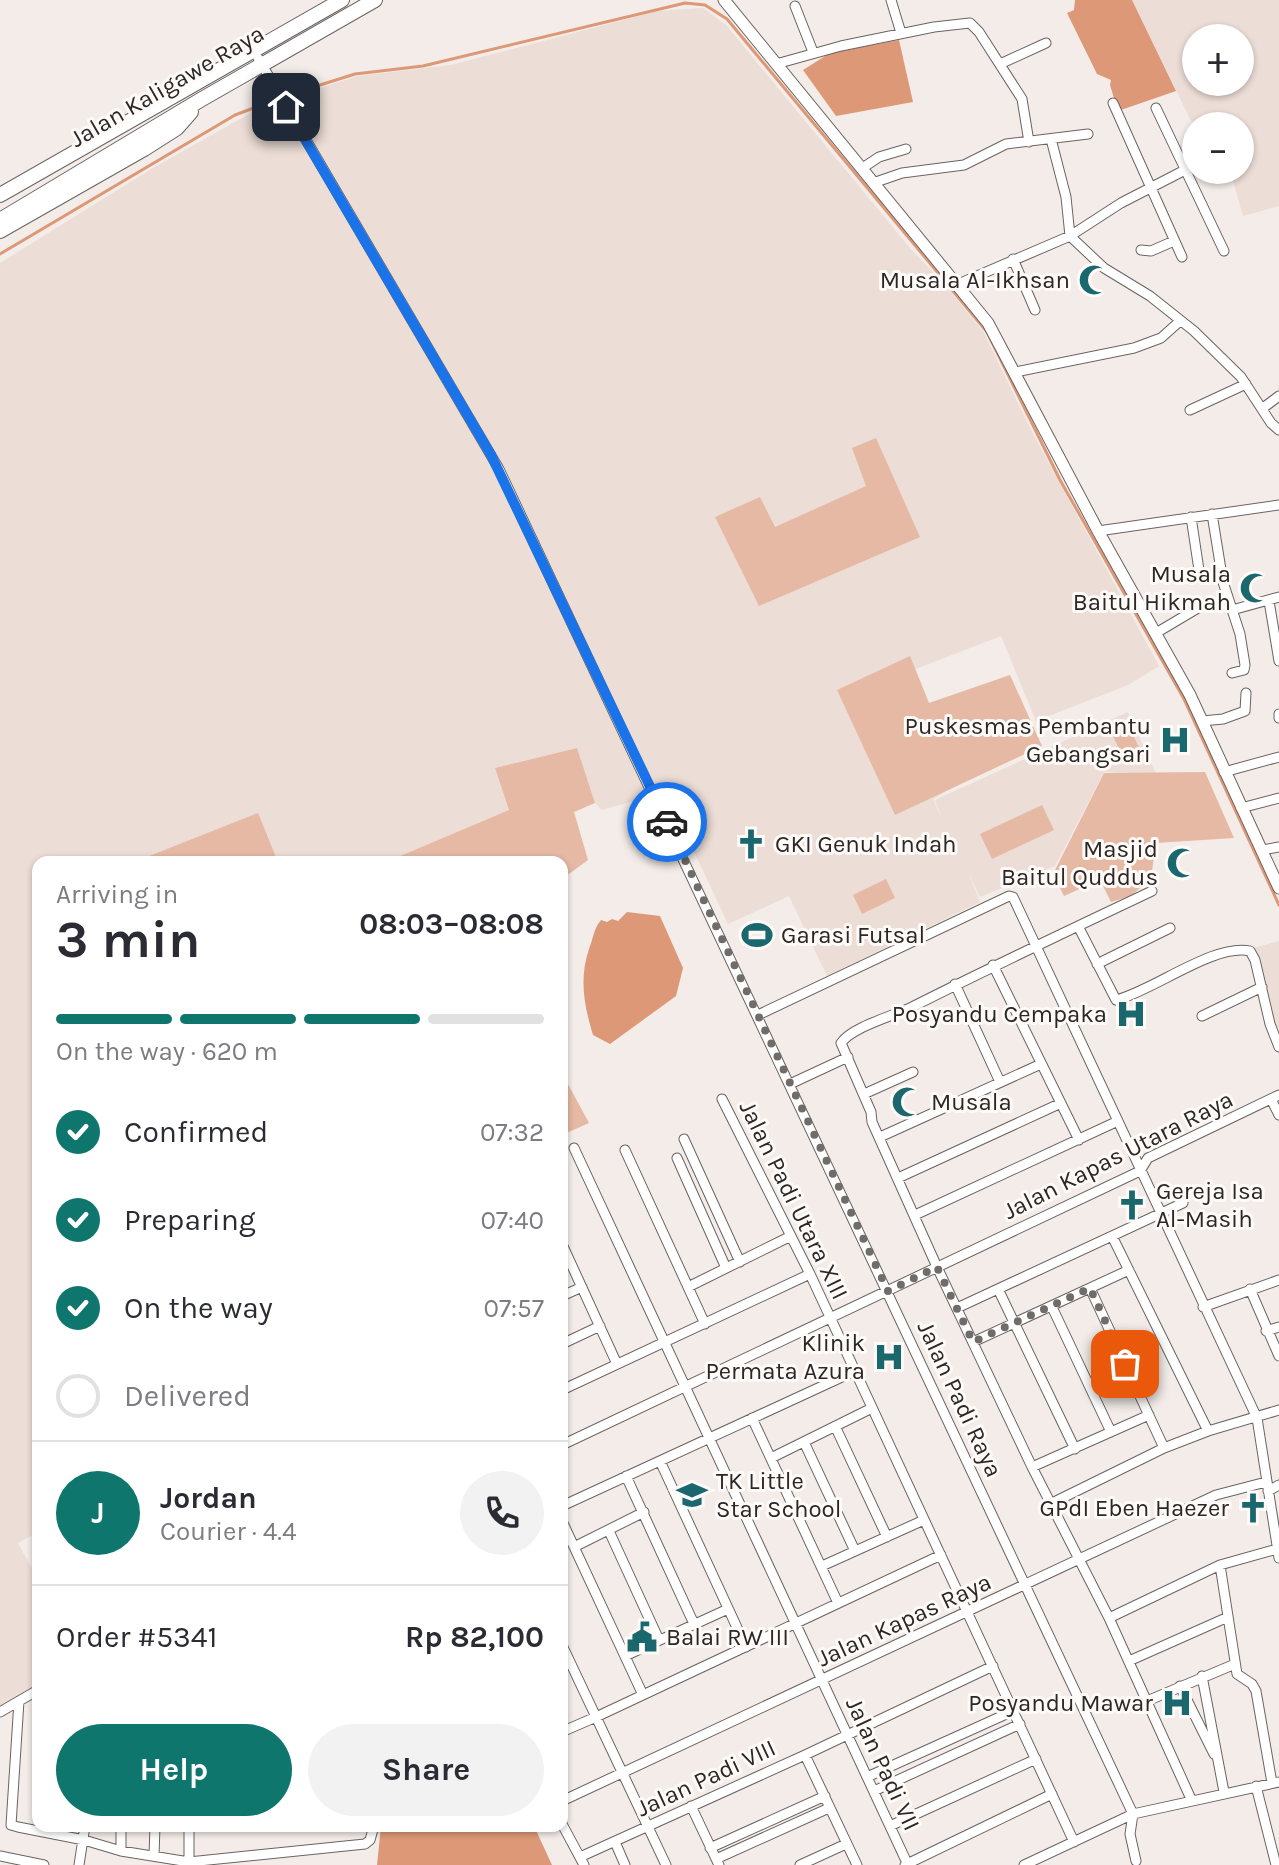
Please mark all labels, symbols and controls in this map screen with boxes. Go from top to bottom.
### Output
street label: Jalan Kaligawe Raya [65,19,269,153]
map controls [1182,24,1254,184]
button: + [1182,24,1254,96]
pin [252,73,320,141]
icon: home [264,85,308,129]
button: − [1182,112,1254,184]
mosque icon: Musala Al-Ikhsan [1077,263,1111,297]
place label: Musala Al-Ikhsan [880,266,1070,294]
place label: Musala Baitul Hikmah [1073,560,1231,616]
mosque icon: Musala Baitul Hikmah [1238,571,1272,605]
place label: Puskesmas Pembantu Gebangsari [905,712,1151,768]
hospital icon: Puskesmas Pembantu Gebangsari [1158,723,1192,757]
courier [627,782,707,862]
icon: car [645,800,689,844]
church icon: GKI Genuk Indah [734,827,768,861]
place label: GKI Genuk Indah [775,830,957,858]
place label: Masjid Baitul Quddus [1001,835,1158,891]
mosque icon: Masjid Baitul Quddus [1165,846,1199,880]
text: Arriving in [56,879,178,910]
text: 08:03–08:08 [359,906,544,942]
text: 3 min [56,909,200,970]
sports icon: Garasi Futsal [740,918,774,952]
place label: Garasi Futsal [781,921,925,949]
hospital icon: Posyandu Cempaka [1114,997,1148,1031]
place label: Posyandu Cempaka [892,1000,1107,1028]
text: On the way · 620 m [56,1036,278,1067]
mosque icon: Musala [890,1085,924,1119]
street label: Jalan Kapas Utara Raya [998,1085,1238,1225]
place label: Musala [931,1088,1012,1116]
street label: Jalan Padi Utara XIII [734,1096,854,1304]
icon: check [56,1110,100,1154]
text: Confirmed [124,1114,268,1150]
text: 07:32 [480,1117,544,1148]
place label: Gereja Isa Al-Masih [1156,1177,1264,1233]
church icon: Gereja Isa Al-Masih [1115,1188,1149,1222]
icon: check [56,1198,100,1242]
text: Preparing [124,1202,256,1238]
text: 07:40 [480,1205,544,1236]
icon: check [56,1286,100,1330]
text: On the way [124,1290,273,1326]
text: 07:57 [483,1293,544,1324]
street label: Jalan Padi Raya [912,1317,1008,1481]
place label: Klinik Permata Azura [706,1329,865,1385]
pin [1091,1330,1159,1398]
hospital icon: Klinik Permata Azura [872,1340,906,1374]
icon: bag [1103,1342,1147,1386]
text: Delivered [124,1378,251,1414]
place label: TK Little Star School [716,1467,841,1523]
button: phone [460,1471,544,1555]
school or university icon: TK Little Star School [675,1478,709,1512]
text: Jordan [160,1480,257,1516]
church icon: GPdI Eben Haezer [1236,1491,1270,1525]
place label: GPdI Eben Haezer [1039,1494,1229,1522]
text: J [91,1495,105,1531]
text: Courier · 4.4 [160,1516,296,1547]
street label: Jalan Kapas Raya [813,1567,995,1673]
text: Order #5341 [56,1619,217,1655]
text: Rp 82,100 [405,1619,544,1655]
public building icon: Balai RW III [625,1620,659,1654]
place label: Balai RW III [666,1623,789,1651]
hospital icon: Posyandu Mawar [1160,1686,1194,1720]
place label: Posyandu Mawar [968,1689,1153,1717]
street label: Jalan Padi VII [840,1693,926,1835]
button: Help [56,1724,292,1816]
button: Share [308,1724,544,1816]
street label: Jalan Padi VIII [632,1734,780,1822]

